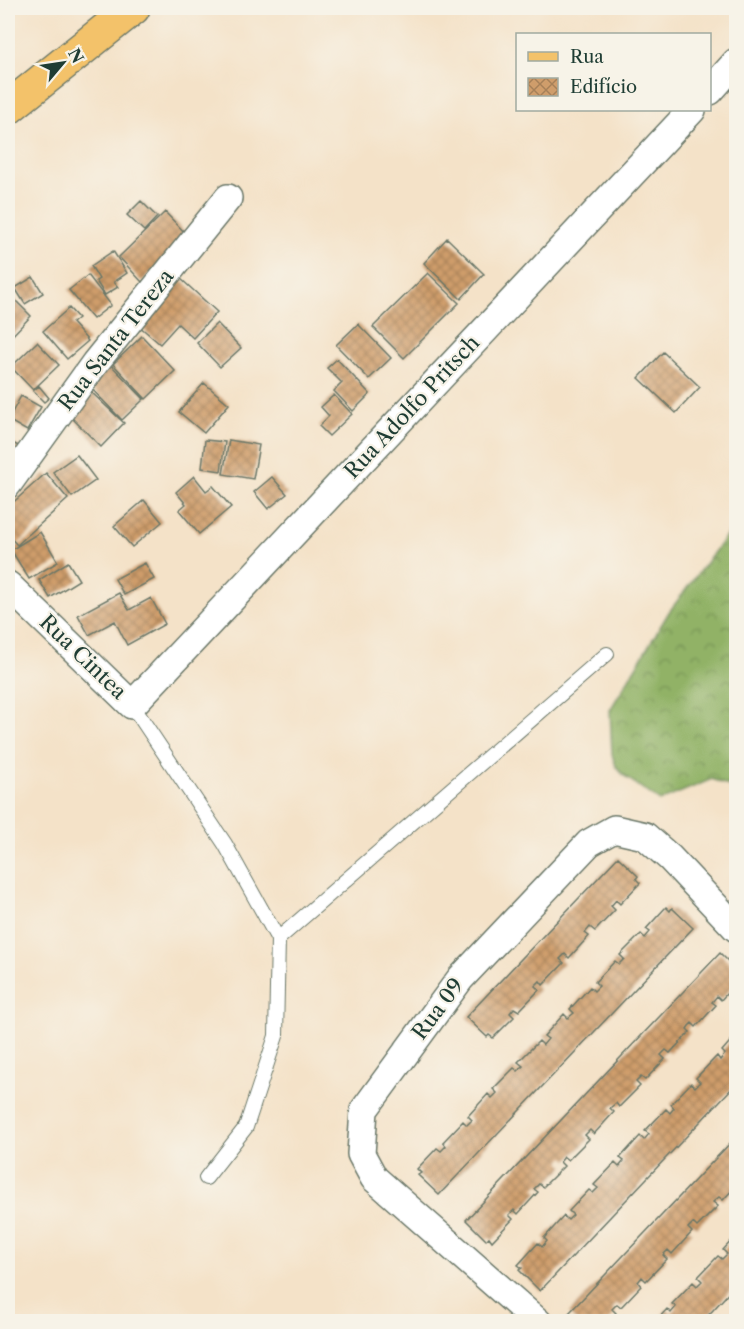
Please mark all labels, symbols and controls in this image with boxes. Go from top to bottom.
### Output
north arrow [33,33,93,93]
legend [516,33,711,111]
text: N [64,45,88,67]
text: Rua [570,46,604,68]
text: Edifício [570,76,637,98]
street label: Rua Santa Tereza [53,263,179,415]
street label: Rua Adolfo Pritsch [339,330,484,483]
street label: Rua Cintea [35,609,133,705]
street label: Rua 09 [406,973,469,1044]

